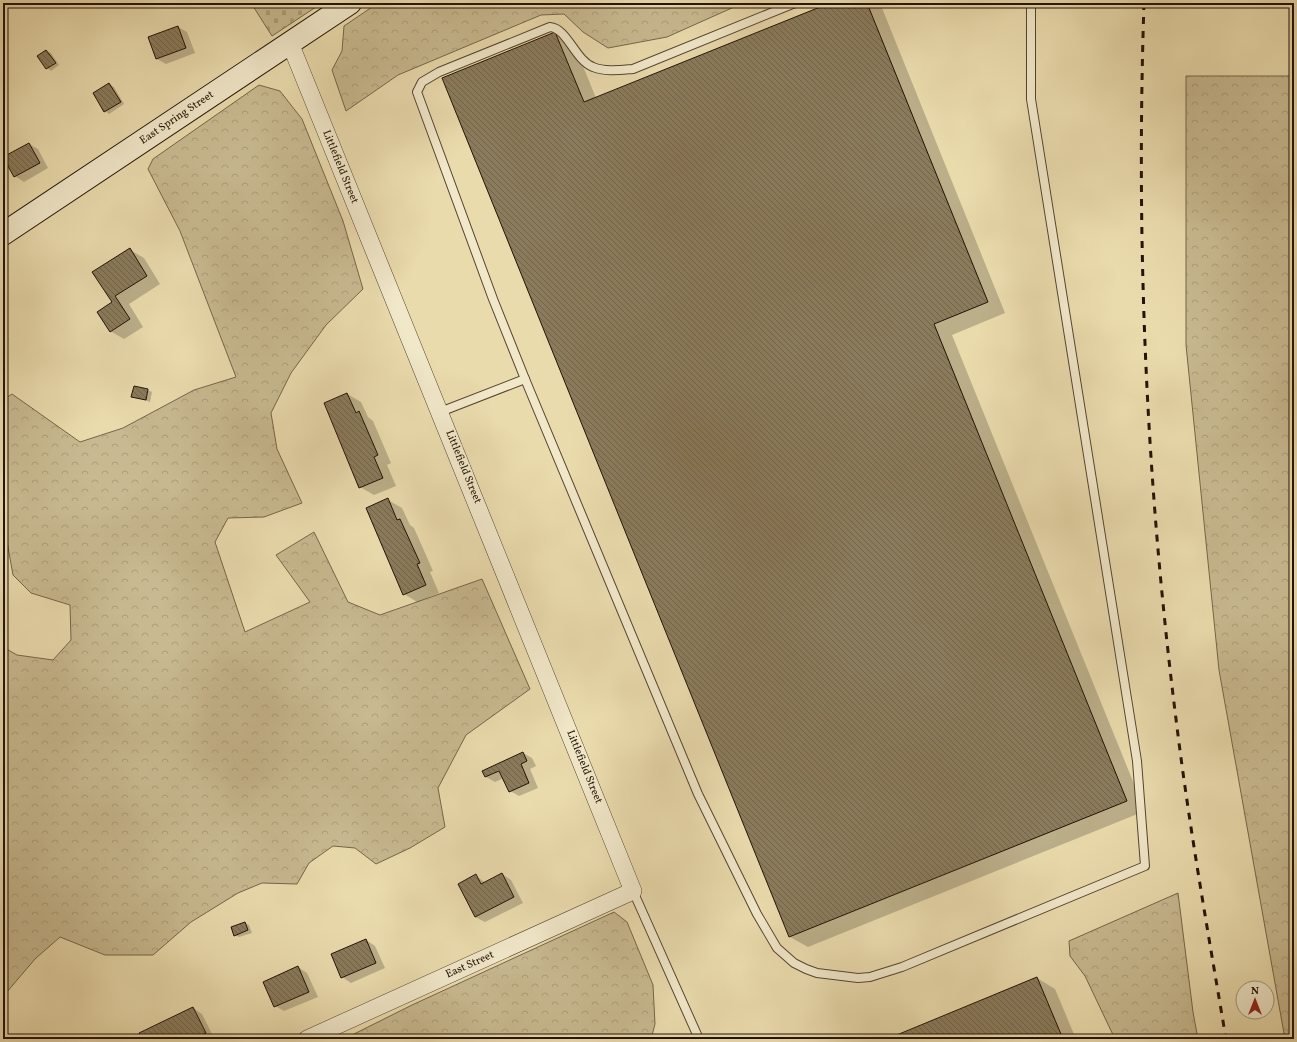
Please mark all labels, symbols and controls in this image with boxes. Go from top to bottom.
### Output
street label: East Spring Street [137,88,217,148]
street label: Littlefield Street [318,128,362,206]
street label: Littlefield Street [441,428,485,506]
street label: Littlefield Street [562,728,606,806]
street label: East Street [443,948,497,982]
north arrow [1235,980,1275,1020]
text: N [1251,984,1259,999]

